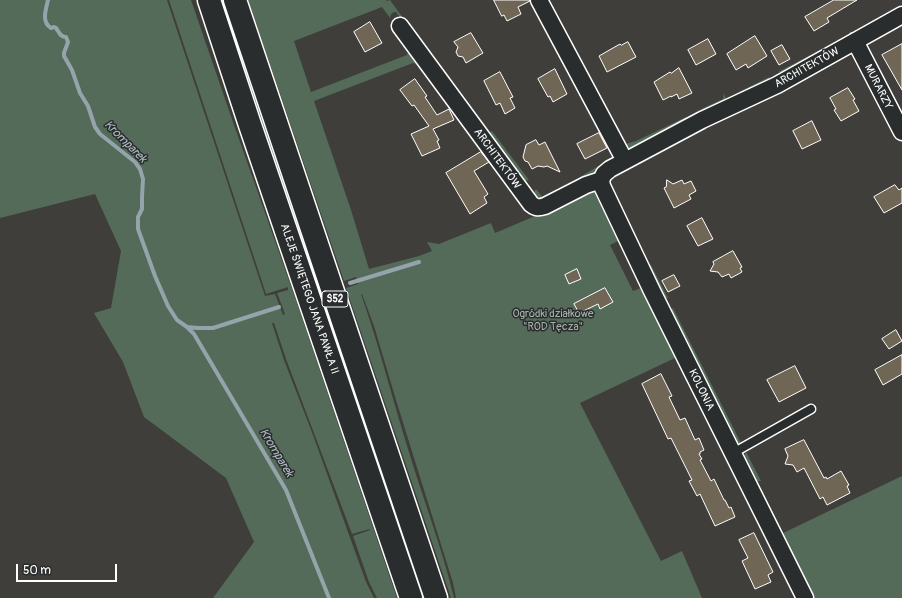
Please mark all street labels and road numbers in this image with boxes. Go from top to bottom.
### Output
street label: ARCHITEKTÓW [772,45,842,91]
street label: MURARZY [861,62,895,112]
street label: ARCHITEKTÓW [471,126,523,192]
street label: ALEJE ŚWIĘTEGO JANA PAWŁA II [277,222,341,376]
road number: S52 [322,291,348,307]
street label: KOLONIA [685,367,717,413]

